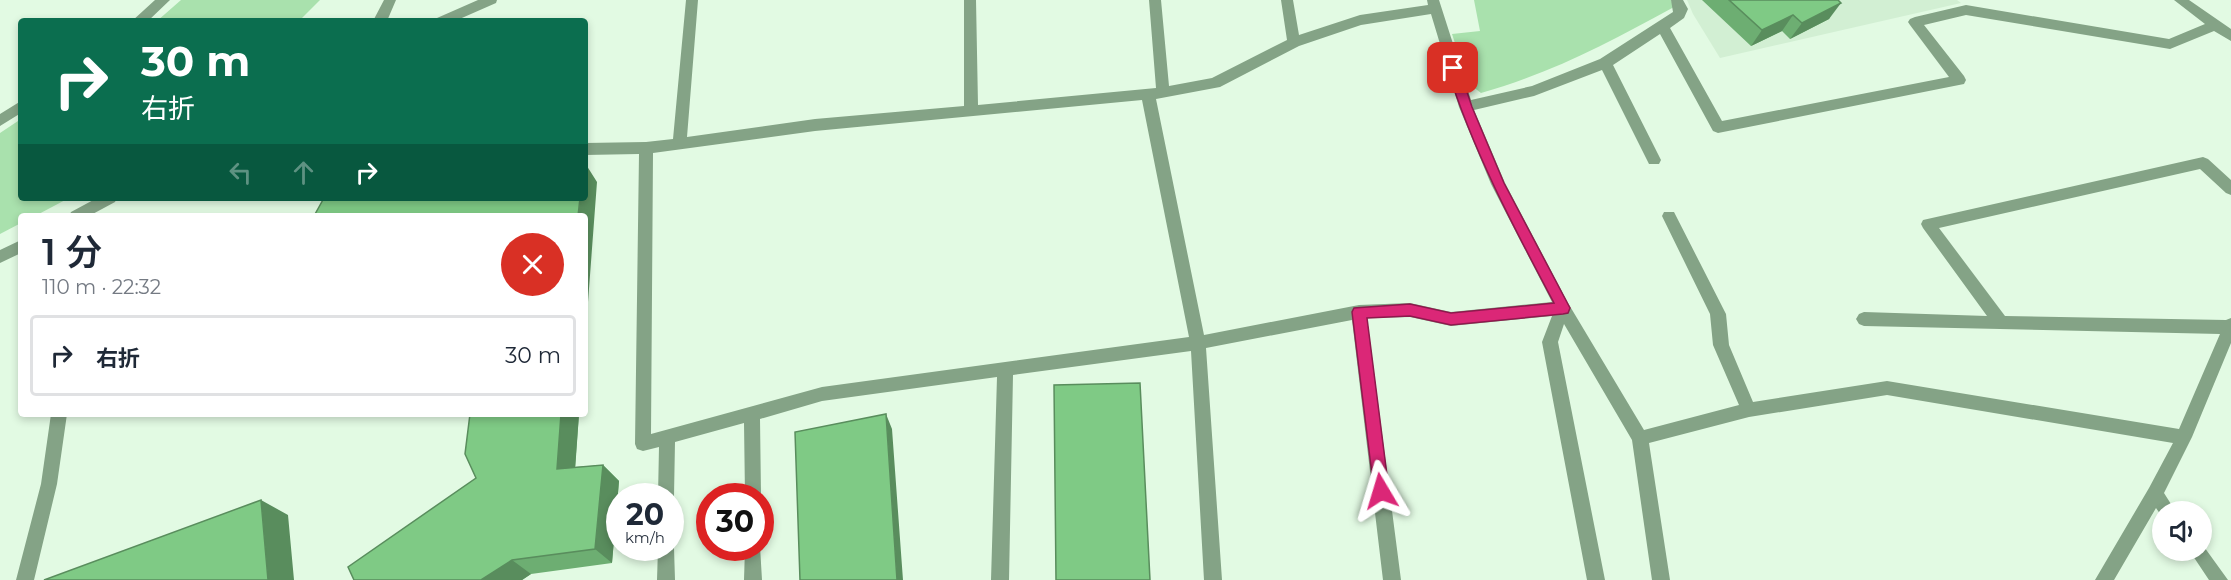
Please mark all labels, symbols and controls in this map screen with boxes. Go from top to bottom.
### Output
text: 30 m [141,35,250,87]
icon: right [42,42,120,120]
pin [1427,42,1478,93]
icon: arrive [1436,51,1469,84]
text: 右折 [141,92,195,125]
icon: left [224,156,257,189]
icon: ahead [287,156,320,189]
icon: right [350,156,383,189]
text: 1 分 [42,230,102,274]
button: close [501,233,564,296]
text: 110 m · 22:32 [42,275,161,299]
icon: right [45,339,78,372]
text: 30 m [505,342,561,369]
text: 右折 [96,345,140,372]
position arrow [1349,459,1413,523]
speed limit sign: 30 [696,483,774,561]
text: 20 [626,496,664,533]
map controls [2152,501,2212,561]
button: sound [2152,501,2212,561]
text: km/h [625,528,665,547]

